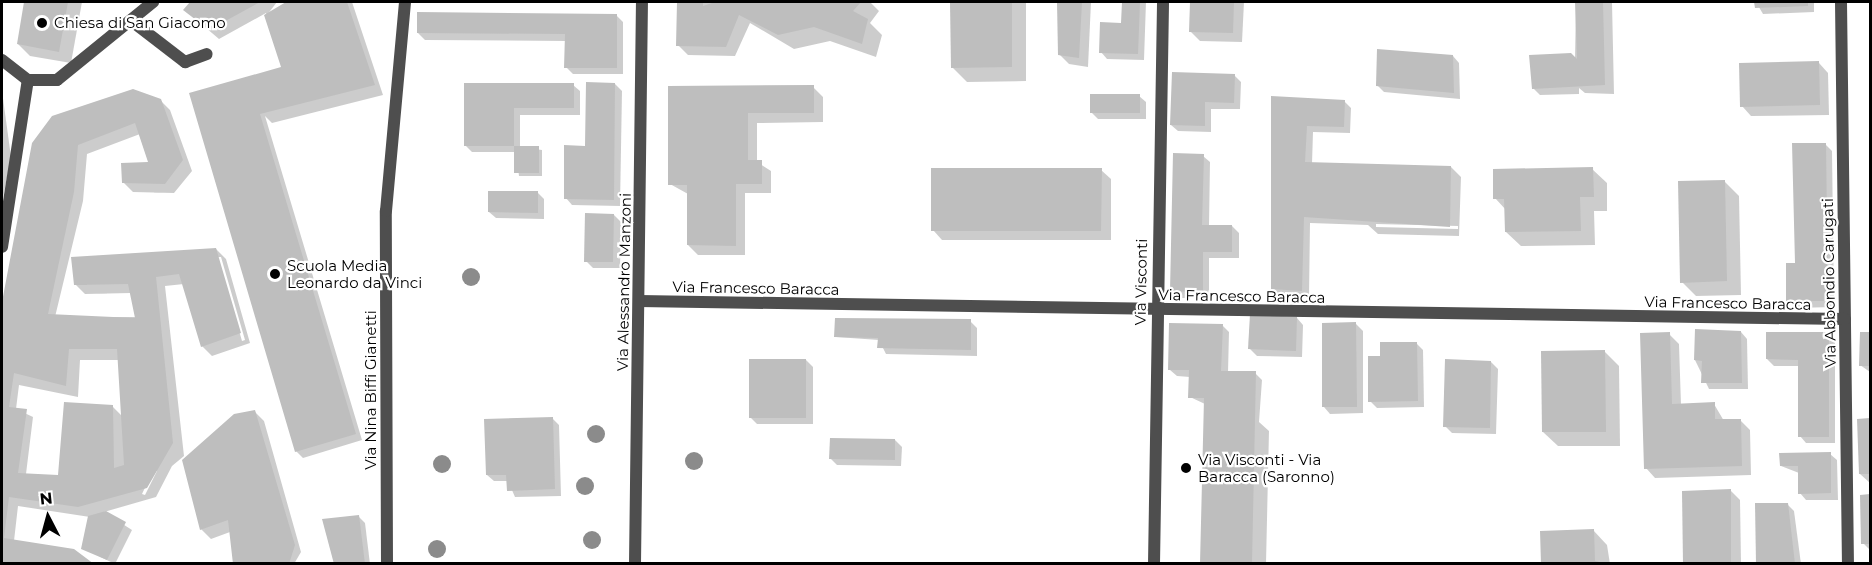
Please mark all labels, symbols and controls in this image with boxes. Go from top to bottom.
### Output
place label: Chiesa di San Giacomo [54,14,226,32]
marker: Chiesa di San Giacomo [35,16,49,30]
street label: Via Alessandro Manzoni [613,193,635,371]
street label: Via Abbondio Carugati [1819,198,1839,368]
street label: Via Visconti [1131,239,1151,325]
place label: Scuola Media Leonardo da Vinci [287,256,422,291]
marker: Scuola Media Leonardo da Vinci [268,267,282,281]
street label: Via Francesco Baracca [672,278,840,298]
street label: Via Francesco Baracca [1158,286,1326,306]
street label: Via Francesco Baracca [1644,293,1812,313]
street label: Via Nina Biffi Gianetti [362,310,380,470]
place label: Via Visconti - Via Baracca (Saronno) [1198,450,1335,485]
marker: Via Visconti - Via Baracca (Saronno) [1179,461,1193,475]
north arrow [18,487,78,547]
text: N [39,488,53,509]

